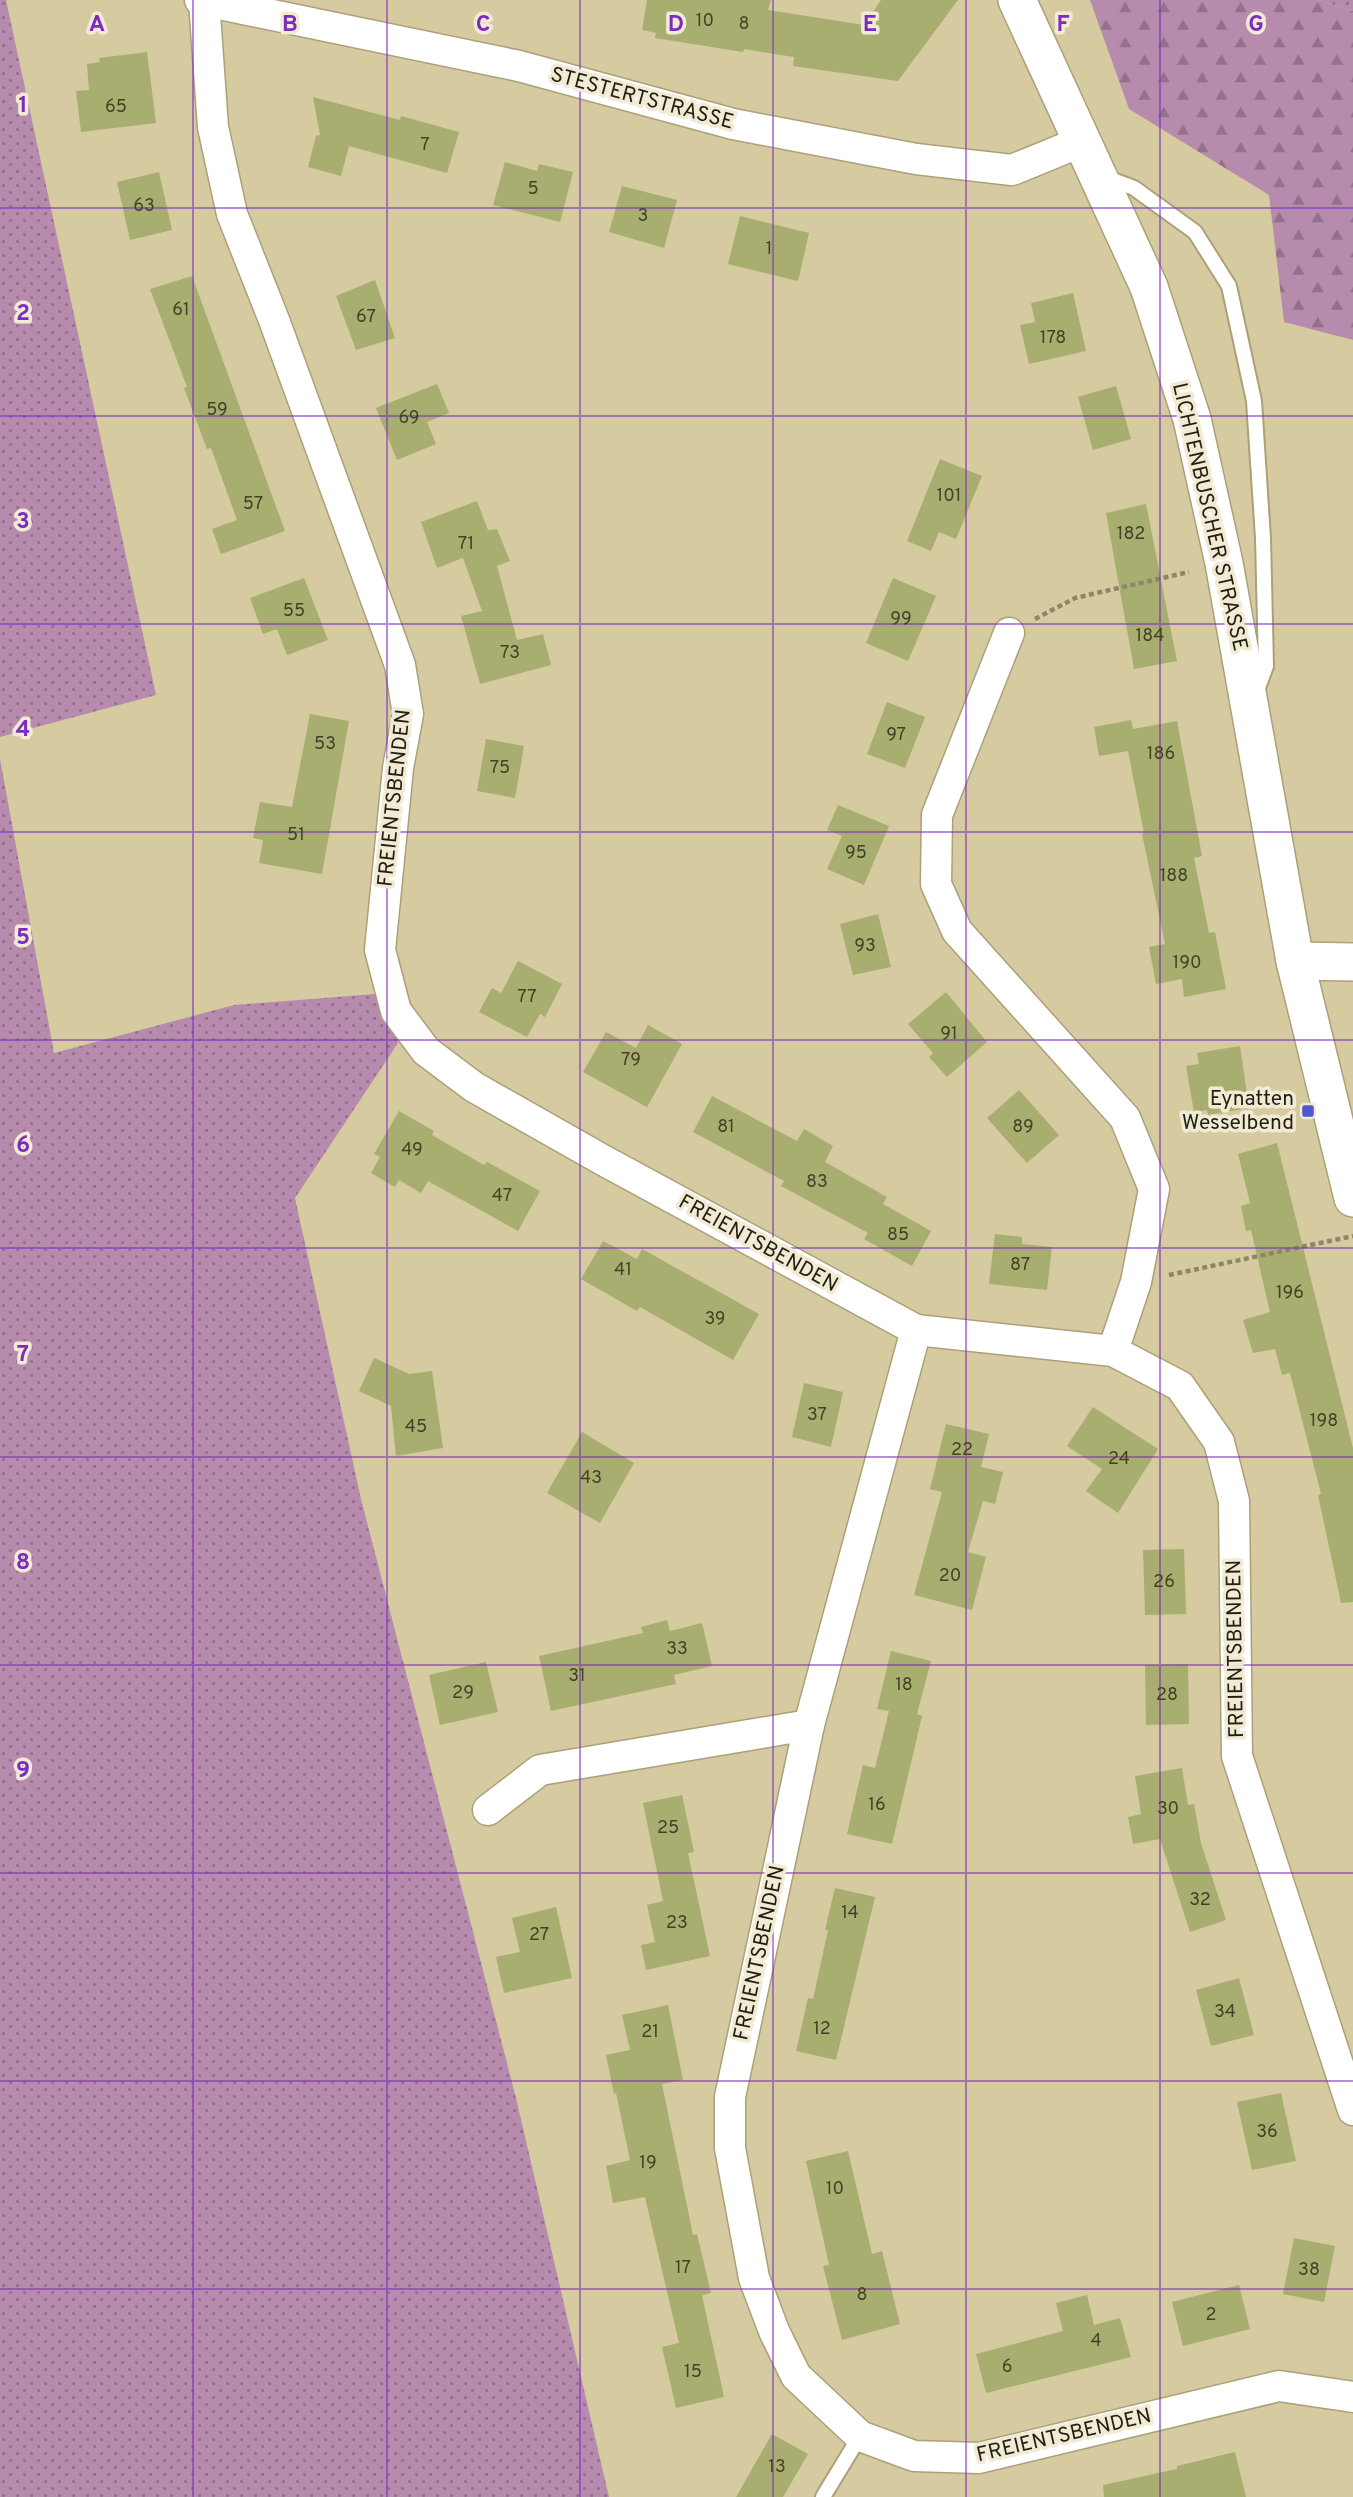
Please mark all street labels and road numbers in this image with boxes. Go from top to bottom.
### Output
street label: STESTERTSTRASSE [548,62,736,136]
street label: LICHTENBUSCHER STRASSE [1165,380,1253,654]
street label: FREIENTSBENDEN [372,708,418,888]
street label: FREIENTSBENDEN [673,1189,843,1299]
street label: FREIENTSBENDEN [1221,1560,1251,1738]
street label: FREIENTSBENDEN [728,1863,792,2043]
street label: FREIENTSBENDEN [974,2403,1154,2469]

